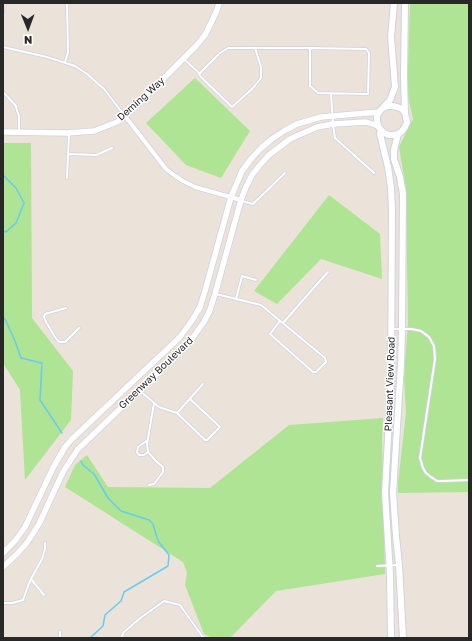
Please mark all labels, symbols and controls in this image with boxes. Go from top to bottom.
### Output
north arrow [8,8,48,48]
text: N [24,34,33,47]
street label: Deming Way [115,75,167,123]
street label: Greenway Boulevard [116,335,196,411]
street label: Pleasant View Road [382,336,398,432]

